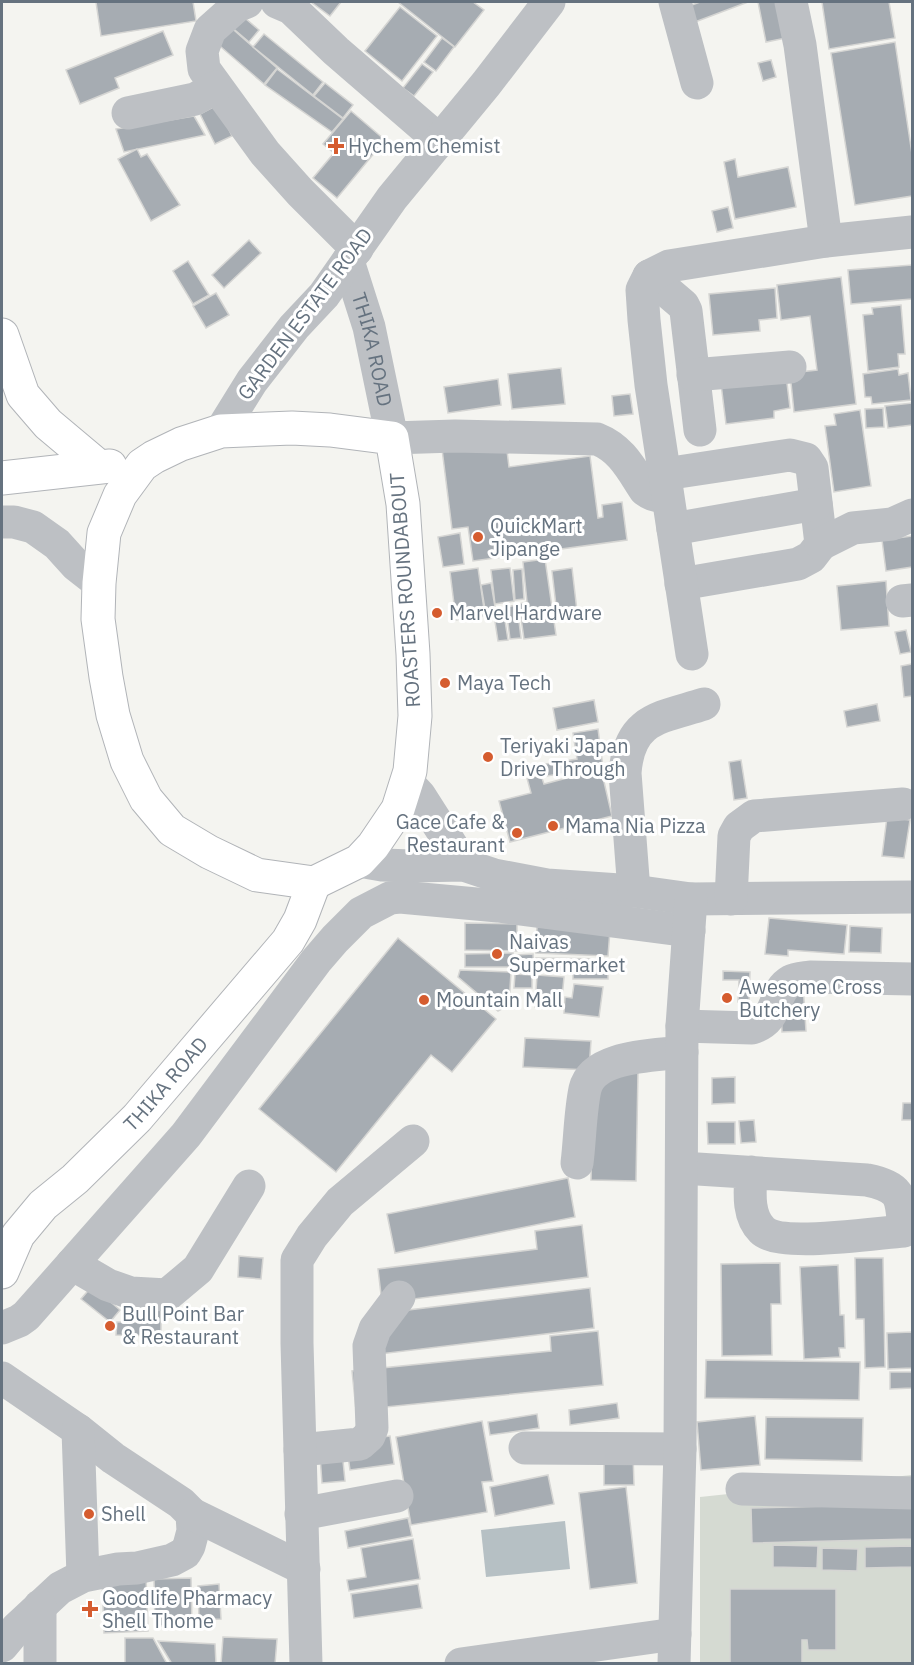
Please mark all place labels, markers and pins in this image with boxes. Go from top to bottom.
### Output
place label: Hychem Chemist [348,132,500,159]
marker: Hychem Chemist [329,139,343,153]
place label: QuickMart Jipange [490,512,582,562]
marker: QuickMart Jipange [471,530,485,544]
place label: Marvel Hardware [449,599,602,626]
marker: Marvel Hardware [430,606,444,620]
place label: Maya Tech [457,669,551,696]
marker: Maya Tech [438,676,452,690]
place label: Teriyaki Japan Drive Through [500,732,629,782]
marker: Teriyaki Japan Drive Through [481,750,495,764]
place label: Gace Cafe & Restaurant [396,808,505,858]
place label: Mama Nia Pizza [565,812,706,839]
marker: Mama Nia Pizza [546,819,560,833]
marker: Gace Cafe & Restaurant [510,826,524,840]
place label: Naivas Supermarket [509,928,626,978]
marker: Naivas Supermarket [490,947,504,961]
place label: Awesome Cross Butchery [739,973,882,1023]
place label: Mountain Mall [436,986,563,1013]
marker: Awesome Cross Butchery [720,991,734,1005]
marker: Mountain Mall [417,993,431,1007]
place label: Bull Point Bar & Restaurant [122,1300,244,1350]
marker: Bull Point Bar & Restaurant [103,1319,117,1333]
place label: Shell [101,1500,146,1527]
marker: Shell [82,1507,96,1521]
place label: Goodlife Pharmacy Shell Thome [102,1584,272,1634]
marker: Goodlife Pharmacy Shell Thome [83,1602,97,1616]

